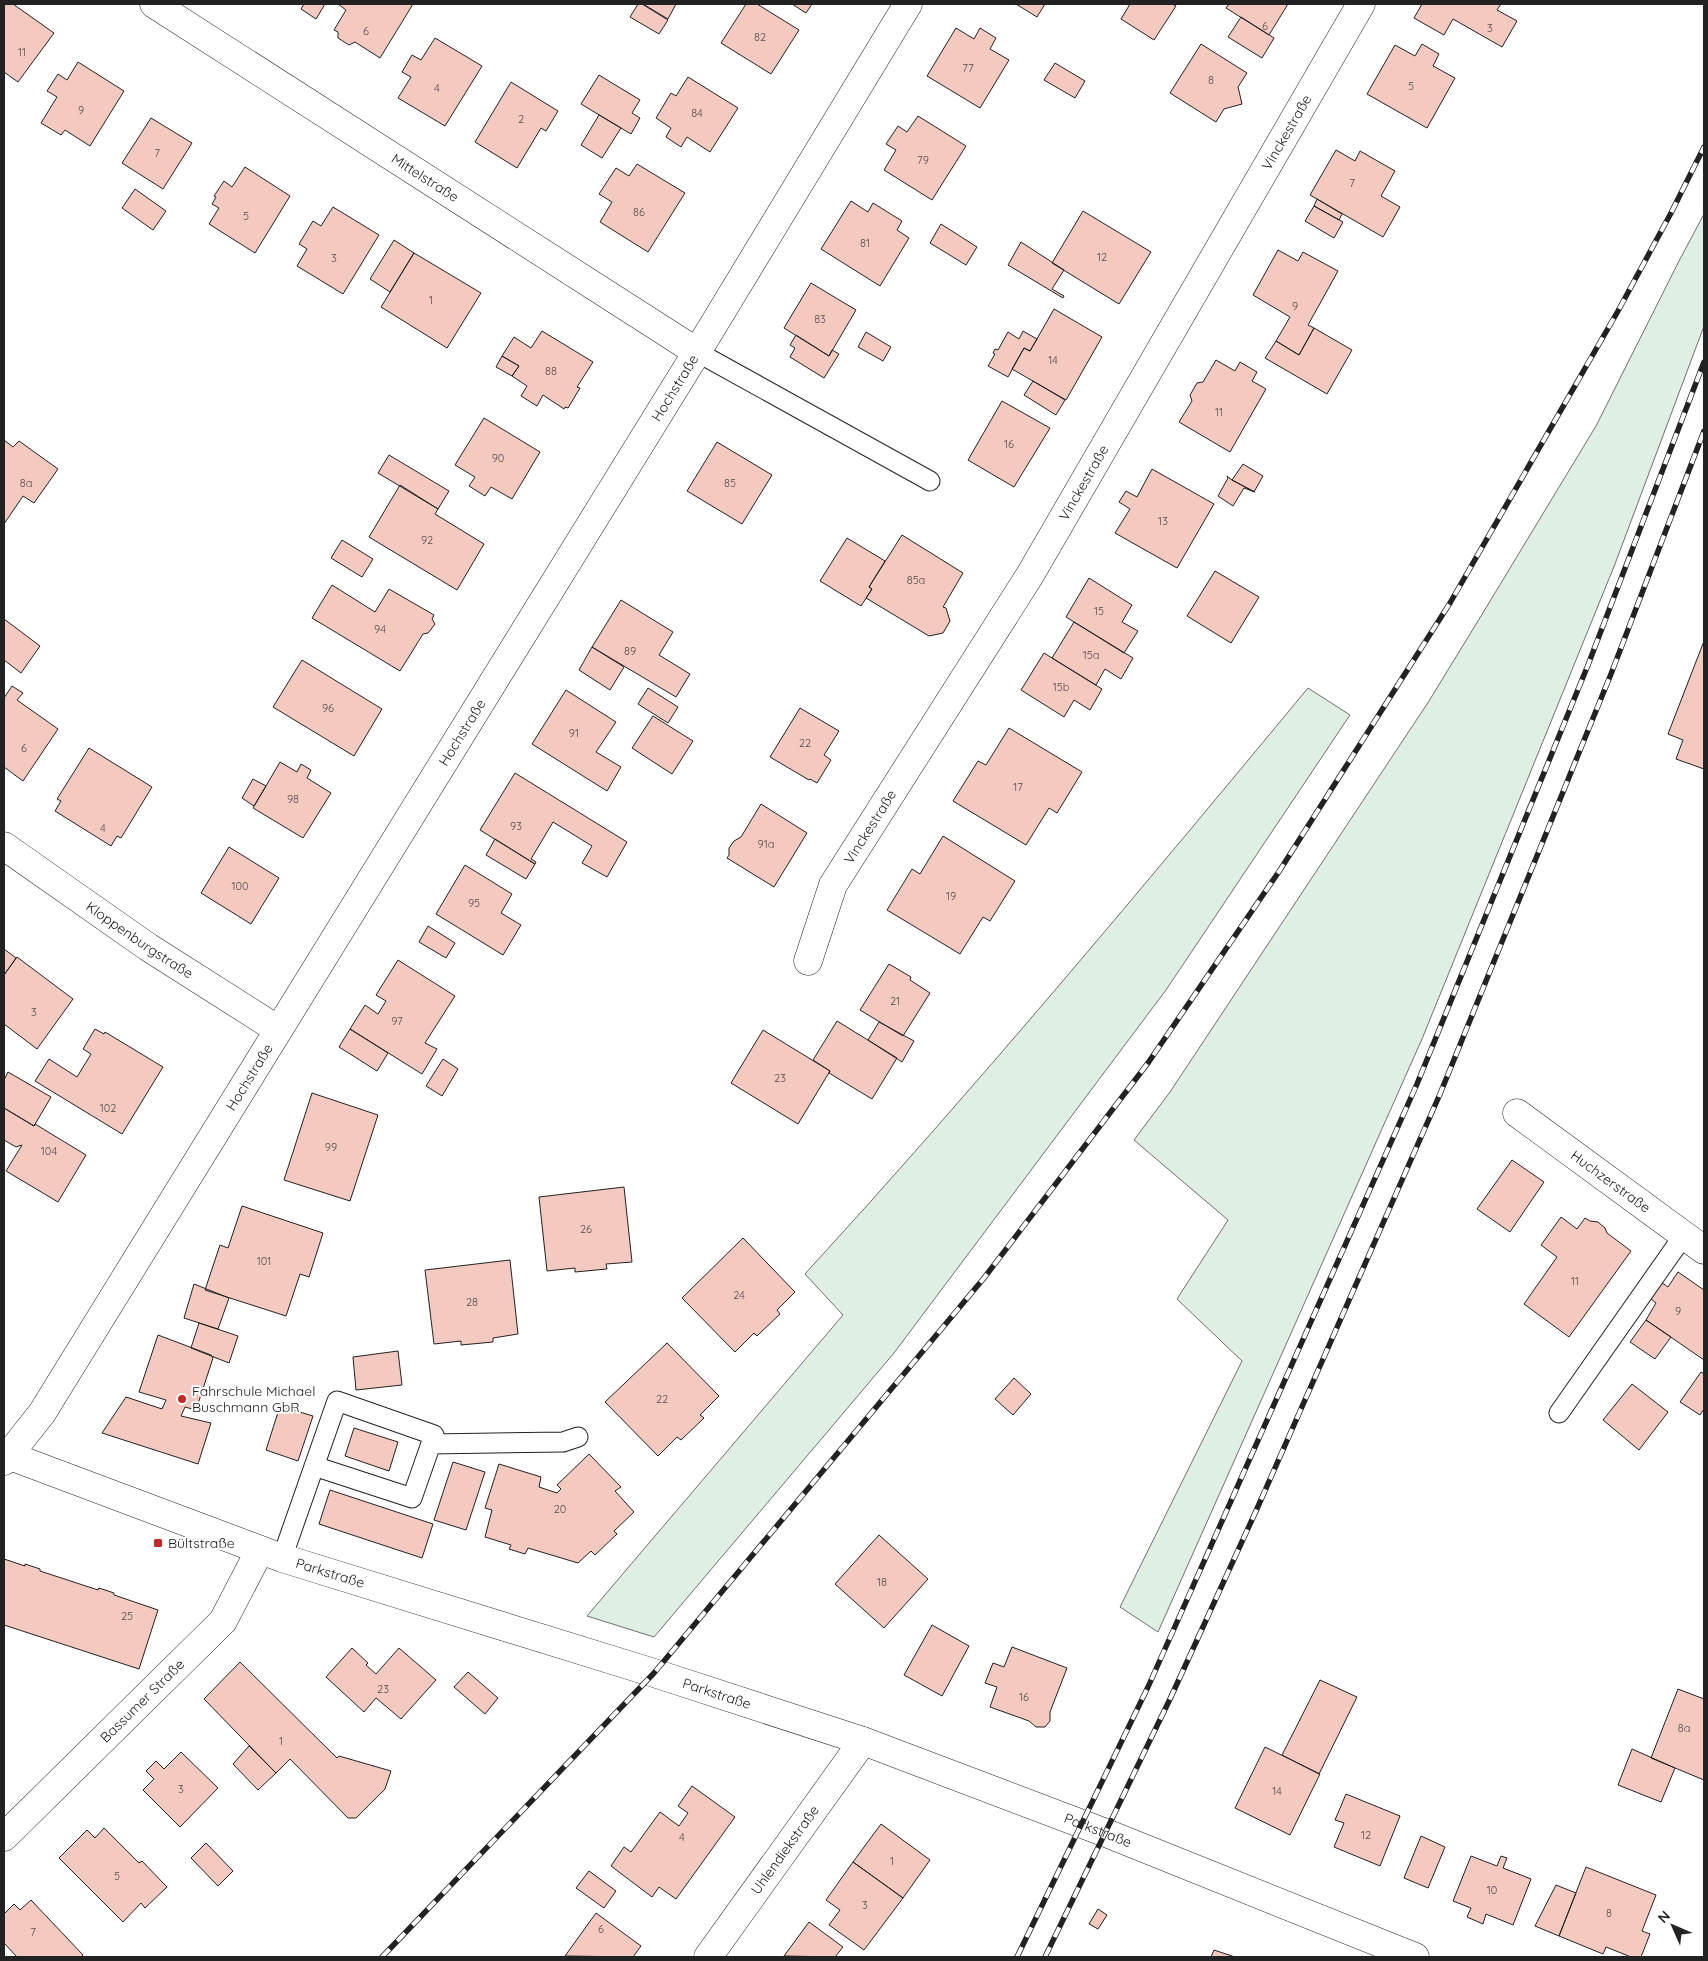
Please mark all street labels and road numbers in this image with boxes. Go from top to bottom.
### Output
street label: Vinckestraße [1258,91,1316,173]
street label: Mittelstraße [388,149,462,206]
street label: Hochstraße [647,351,702,425]
street label: Vinckestraße [1055,442,1112,524]
street label: Hochstraße [435,696,490,769]
street label: Vinckestraße [840,786,900,867]
street label: Kloppenburgstraße [82,897,197,983]
street label: Hochstraße [222,1040,277,1114]
street label: Huchzerstraße [1567,1146,1654,1217]
street label: Parkstraße [294,1554,367,1592]
street label: Bassumer Straße [96,1655,188,1746]
street label: Parkstraße [680,1674,754,1713]
street label: Uhlendiekstraße [747,1802,823,1898]
street label: Parkstraße [1062,1809,1135,1851]

